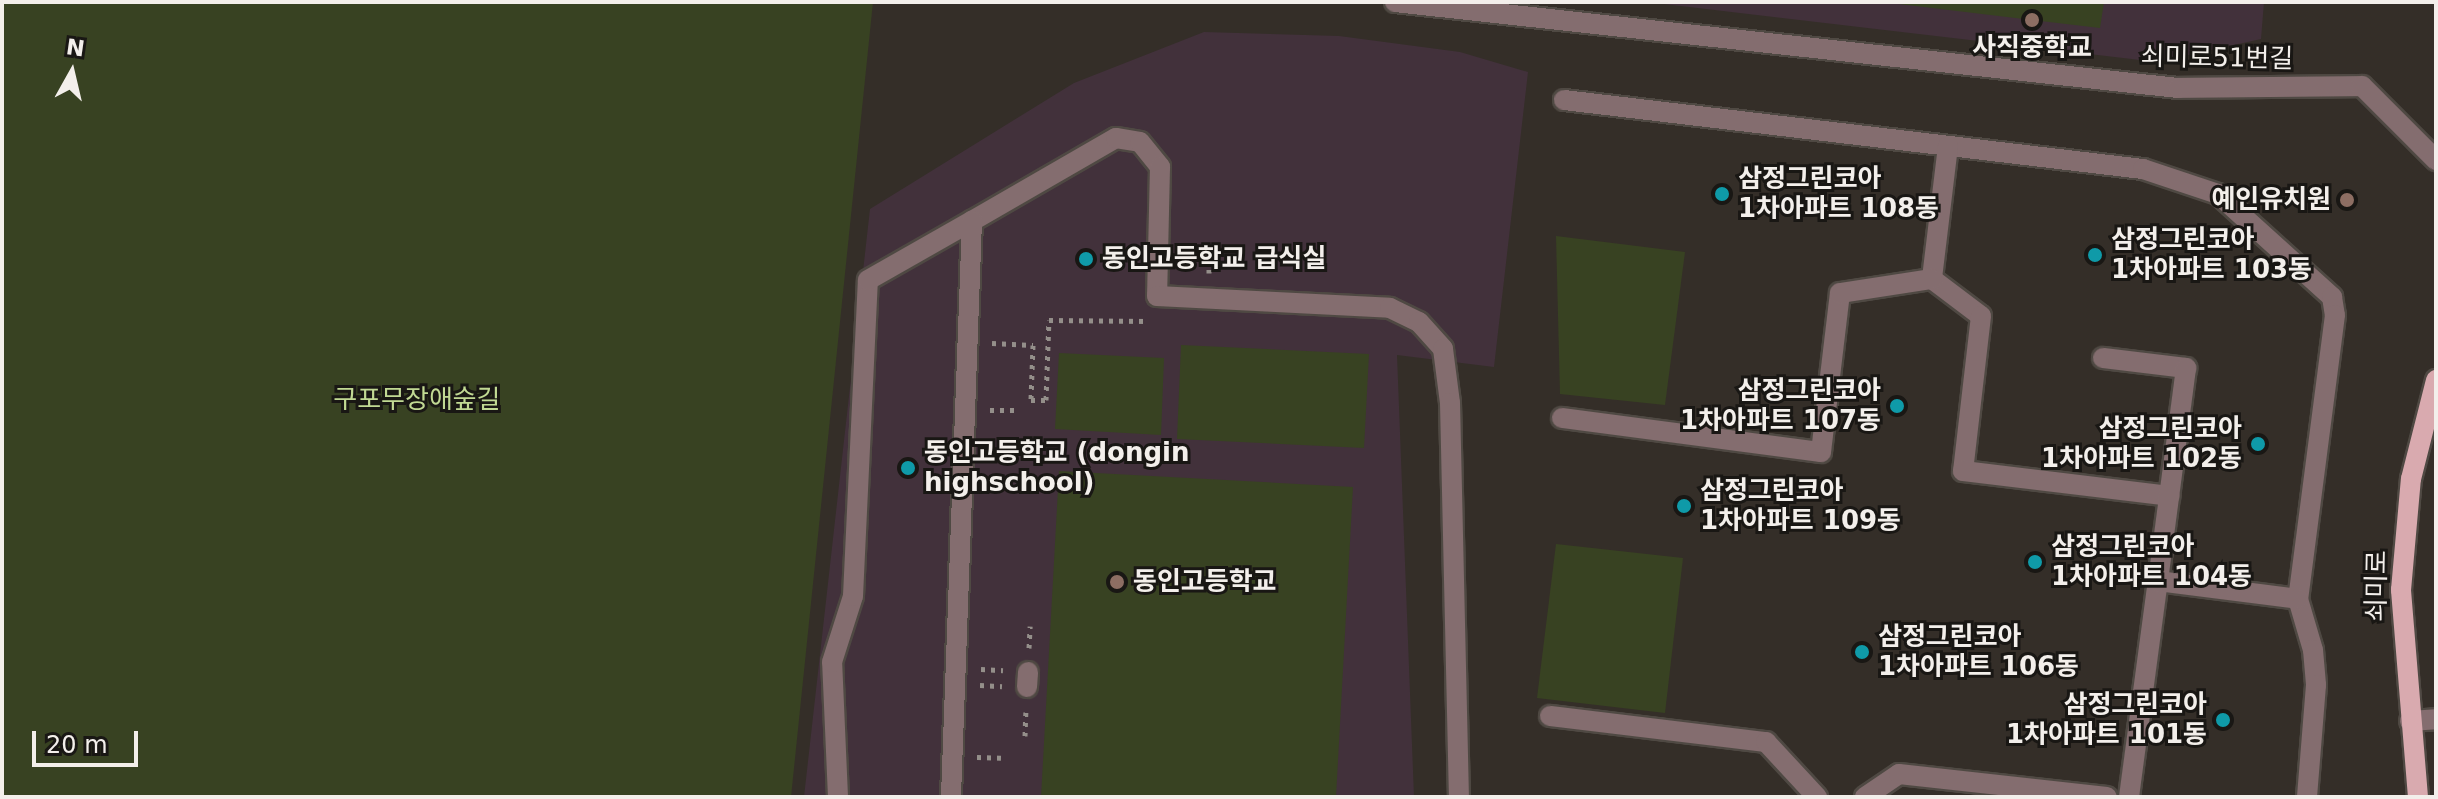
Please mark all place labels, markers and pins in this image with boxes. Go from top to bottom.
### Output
marker: 사직중학교 [2023,11,2041,29]
place label: 사직중학교 [1972,32,2092,64]
place label: 삼정그린코아 1차아파트 108동 [1738,163,1939,224]
place label: 예인유치원 [2211,184,2331,216]
marker: 삼정그린코아 1차아파트 108동 [1713,185,1731,203]
marker: 예인유치원 [2338,191,2356,209]
place label: 삼정그린코아 1차아파트 103동 [2111,224,2312,286]
place label: 동인고등학교 급식실 [1102,243,1326,275]
marker: 삼정그린코아 1차아파트 103동 [2086,246,2104,264]
marker: 동인고등학교 급식실 [1077,250,1095,268]
place label: 삼정그린코아 1차아파트 107동 [1680,375,1881,436]
marker: 삼정그린코아 1차아파트 107동 [1888,397,1906,415]
place label: 삼정그린코아 1차아파트 102동 [2041,413,2242,474]
marker: 삼정그린코아 1차아파트 102동 [2249,435,2267,453]
place label: 동인고등학교 (dongin highschool) [924,437,1189,498]
marker: 동인고등학교 (dongin highschool) [899,459,917,477]
place label: 삼정그린코아 1차아파트 109동 [1700,475,1901,536]
marker: 삼정그린코아 1차아파트 109동 [1675,497,1693,515]
place label: 삼정그린코아 1차아파트 104동 [2051,531,2252,592]
marker: 삼정그린코아 1차아파트 104동 [2026,553,2044,571]
place label: 동인고등학교 [1133,566,1277,598]
marker: 동인고등학교 [1108,573,1126,591]
place label: 삼정그린코아 1차아파트 106동 [1878,621,2079,682]
marker: 삼정그린코아 1차아파트 106동 [1853,643,1871,661]
place label: 삼정그린코아 1차아파트 101동 [2006,689,2207,750]
marker: 삼정그린코아 1차아파트 101동 [2214,711,2232,729]

